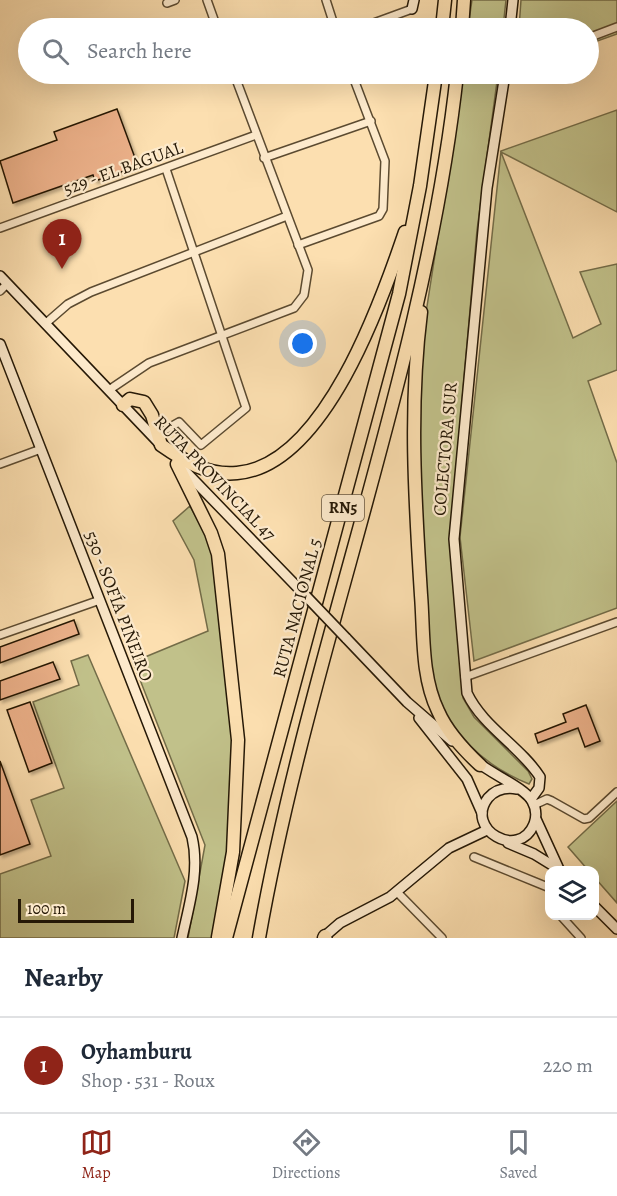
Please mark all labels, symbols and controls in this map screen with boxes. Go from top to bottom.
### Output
search box [18,18,599,84]
icon: search [39,35,72,68]
text: Search here [87,36,192,66]
street label: 529 - EL BAGUAL [60,135,187,201]
pin: 1 [42,220,82,269]
your location [288,329,317,358]
street label: COLECTORA SUR [427,381,463,517]
street label: RUTA PROVINCIAL 47 [149,410,282,546]
road number: RN5 [322,495,364,521]
street label: 530 - SOFÍA PIÑEIRO [79,527,159,685]
street label: RUTA NACIONAL 5 [267,536,327,680]
map controls [545,866,599,920]
button: layers [545,866,599,920]
scale bar [18,896,134,924]
text: 100 m [27,898,66,920]
text: Nearby [24,960,103,995]
text: Oyhamburu [81,1037,192,1067]
text: 1 [40,1052,47,1079]
text: 220 m [543,1052,593,1079]
text: Shop · 531 - Roux [81,1067,215,1094]
tab: Map [80,1126,113,1184]
tab: Directions [272,1126,340,1184]
tab: Saved [499,1126,537,1184]

